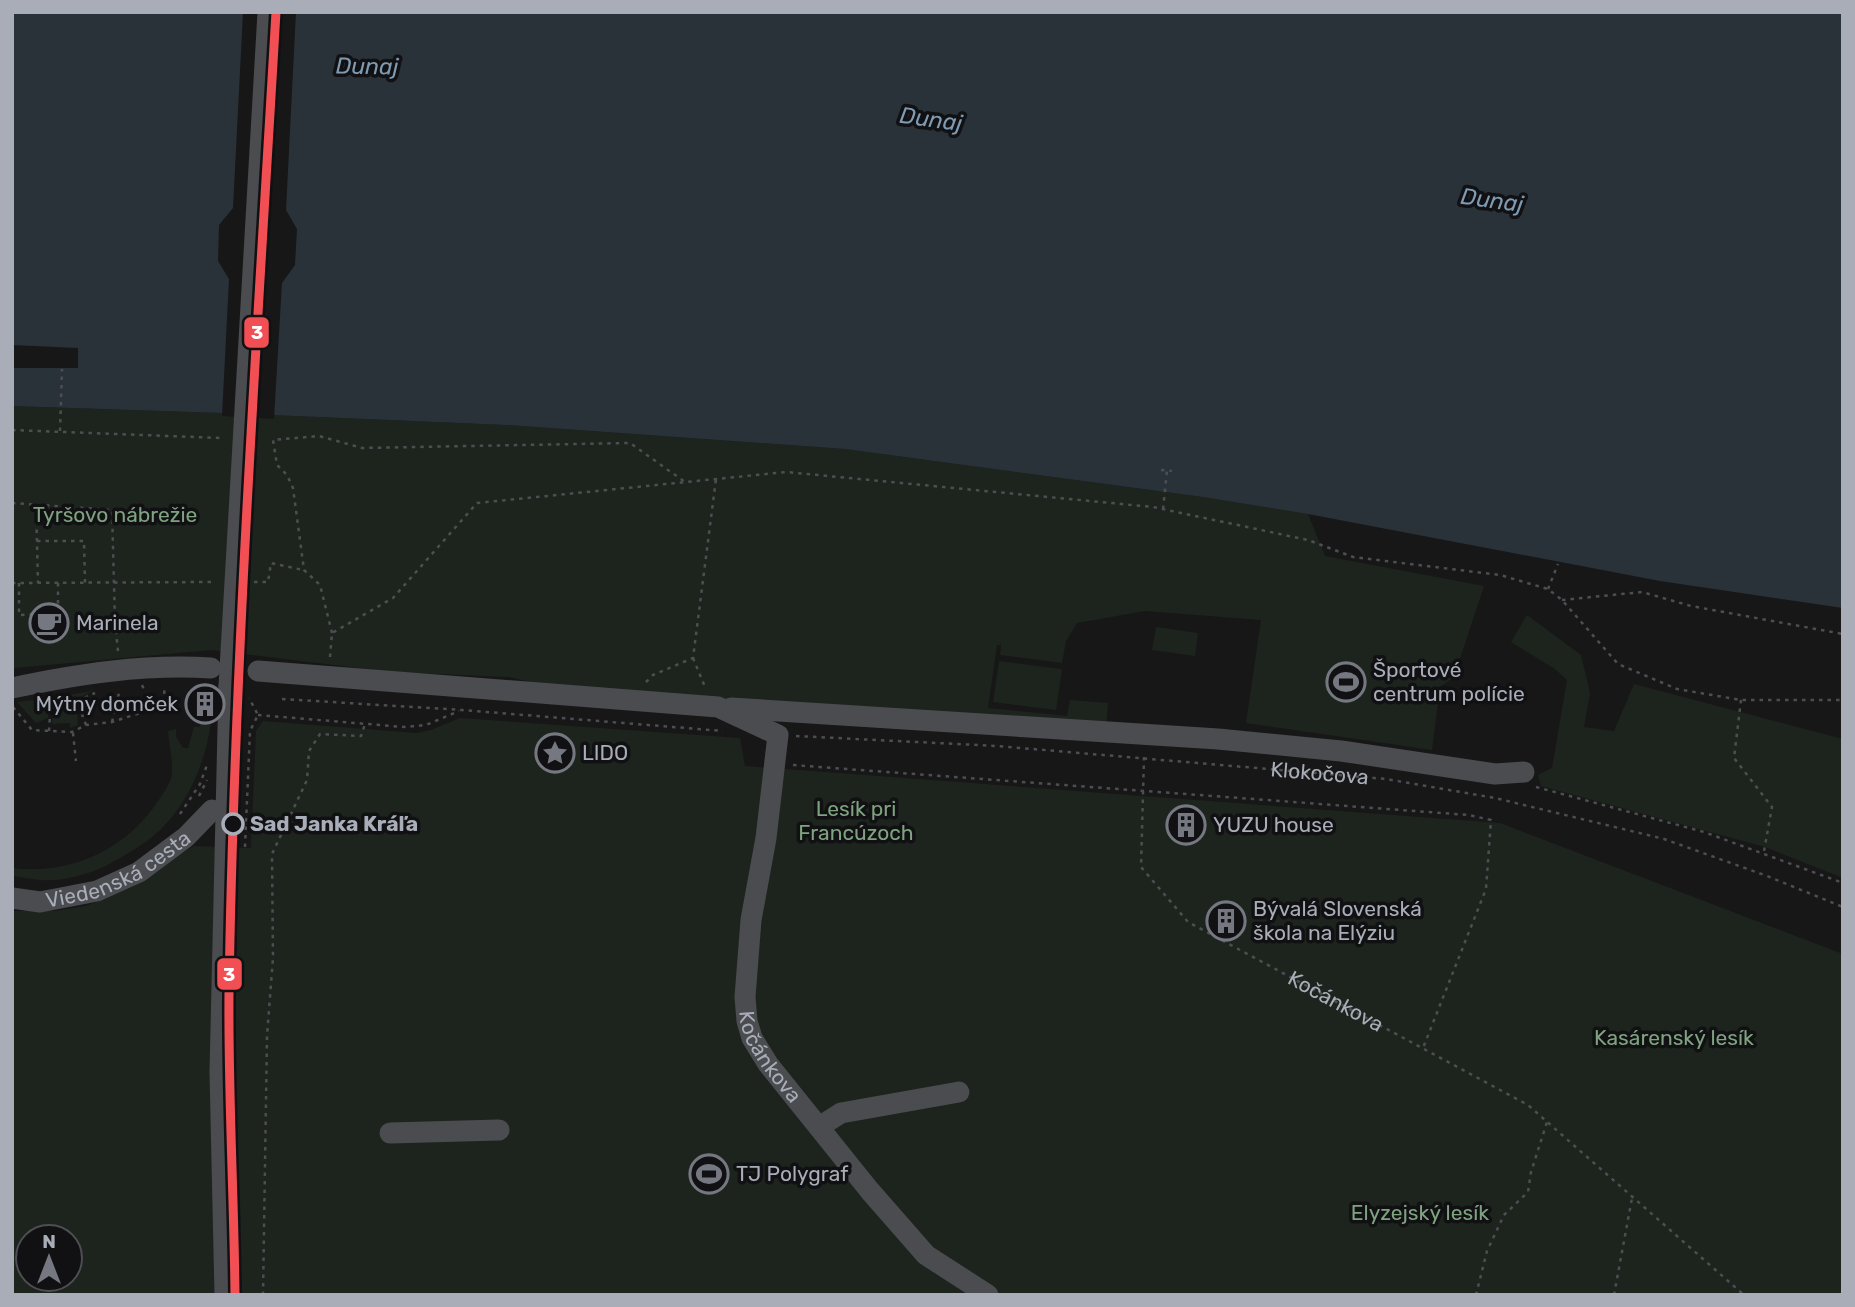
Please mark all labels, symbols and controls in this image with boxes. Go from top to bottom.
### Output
water label: Dunaj [335,51,400,81]
water label: Dunaj [898,101,965,137]
water label: Dunaj [1459,182,1526,218]
line badge: 3 [243,316,270,349]
text: 3 [251,321,263,344]
park label: Tyršovo nábrežie [33,502,197,527]
cafe icon: Marinela [28,602,70,644]
place label: Marinela [76,610,159,635]
place label: Športové centrum polície [1373,657,1525,706]
sports icon: Športové centrum polície [1325,661,1367,703]
building icon: Mýtny domček [184,683,226,725]
place label: Mýtny domček [36,691,178,716]
place icon: LIDO [534,732,576,774]
place label: LIDO [582,740,628,765]
street label: Klokočova [1270,756,1370,789]
park label: Lesík pri Francúzoch [798,796,914,845]
building icon: YUZU house [1165,804,1207,846]
place label: Sad Janka Kráľa [250,811,418,836]
place label: YUZU house [1213,812,1334,837]
marker: Sad Janka Kráľa [222,813,244,835]
street label: Viedenská cesta [43,825,195,913]
place label: Bývalá Slovenská škola na Elýziu [1253,896,1422,945]
building icon: Bývalá Slovenská škola na Elýziu [1205,900,1247,942]
line badge: 3 [216,957,243,991]
text: 3 [223,963,235,986]
street label: Kočánkova [1284,965,1388,1037]
street label: Kočánkova [734,1010,807,1108]
park label: Kasárenský lesík [1594,1025,1754,1050]
sports icon: TJ Polygraf [688,1153,730,1195]
place label: TJ Polygraf [736,1161,848,1186]
park label: Elyzejský lesík [1351,1200,1489,1225]
north arrow [14,1223,84,1293]
text: N [42,1230,56,1253]

